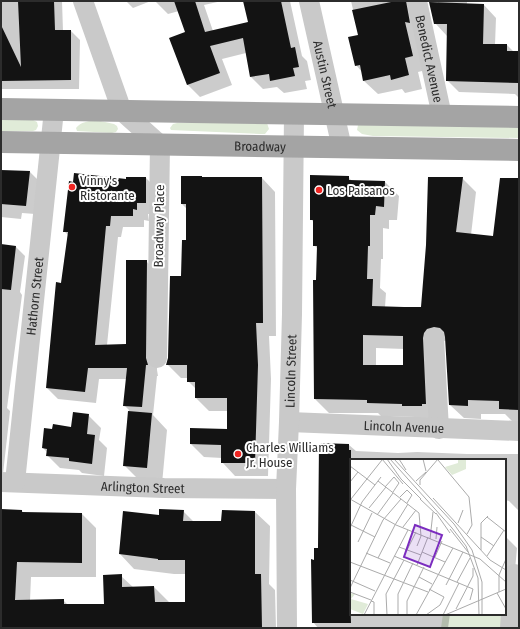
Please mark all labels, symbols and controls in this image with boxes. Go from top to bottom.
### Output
street label: Benedict Avenue [413,14,446,104]
street label: Austin Street [311,39,340,110]
street label: Broadway [234,138,286,154]
place label: Vinny's Ristorante [80,173,135,203]
marker: Vinny's Ristorante [67,182,77,192]
place label: Los Paisanos [327,183,395,198]
street label: Broadway Place [151,184,167,268]
marker: Los Paisanos [314,185,324,195]
street label: Hathorn Street [23,255,46,336]
street label: Lincoln Street [282,333,299,408]
street label: Lincoln Avenue [363,417,444,436]
place label: Charles Williams Jr. House [246,440,334,470]
marker: Charles Williams Jr. House [233,449,243,459]
inset map [350,459,506,615]
street label: Arlington Street [101,478,186,496]

